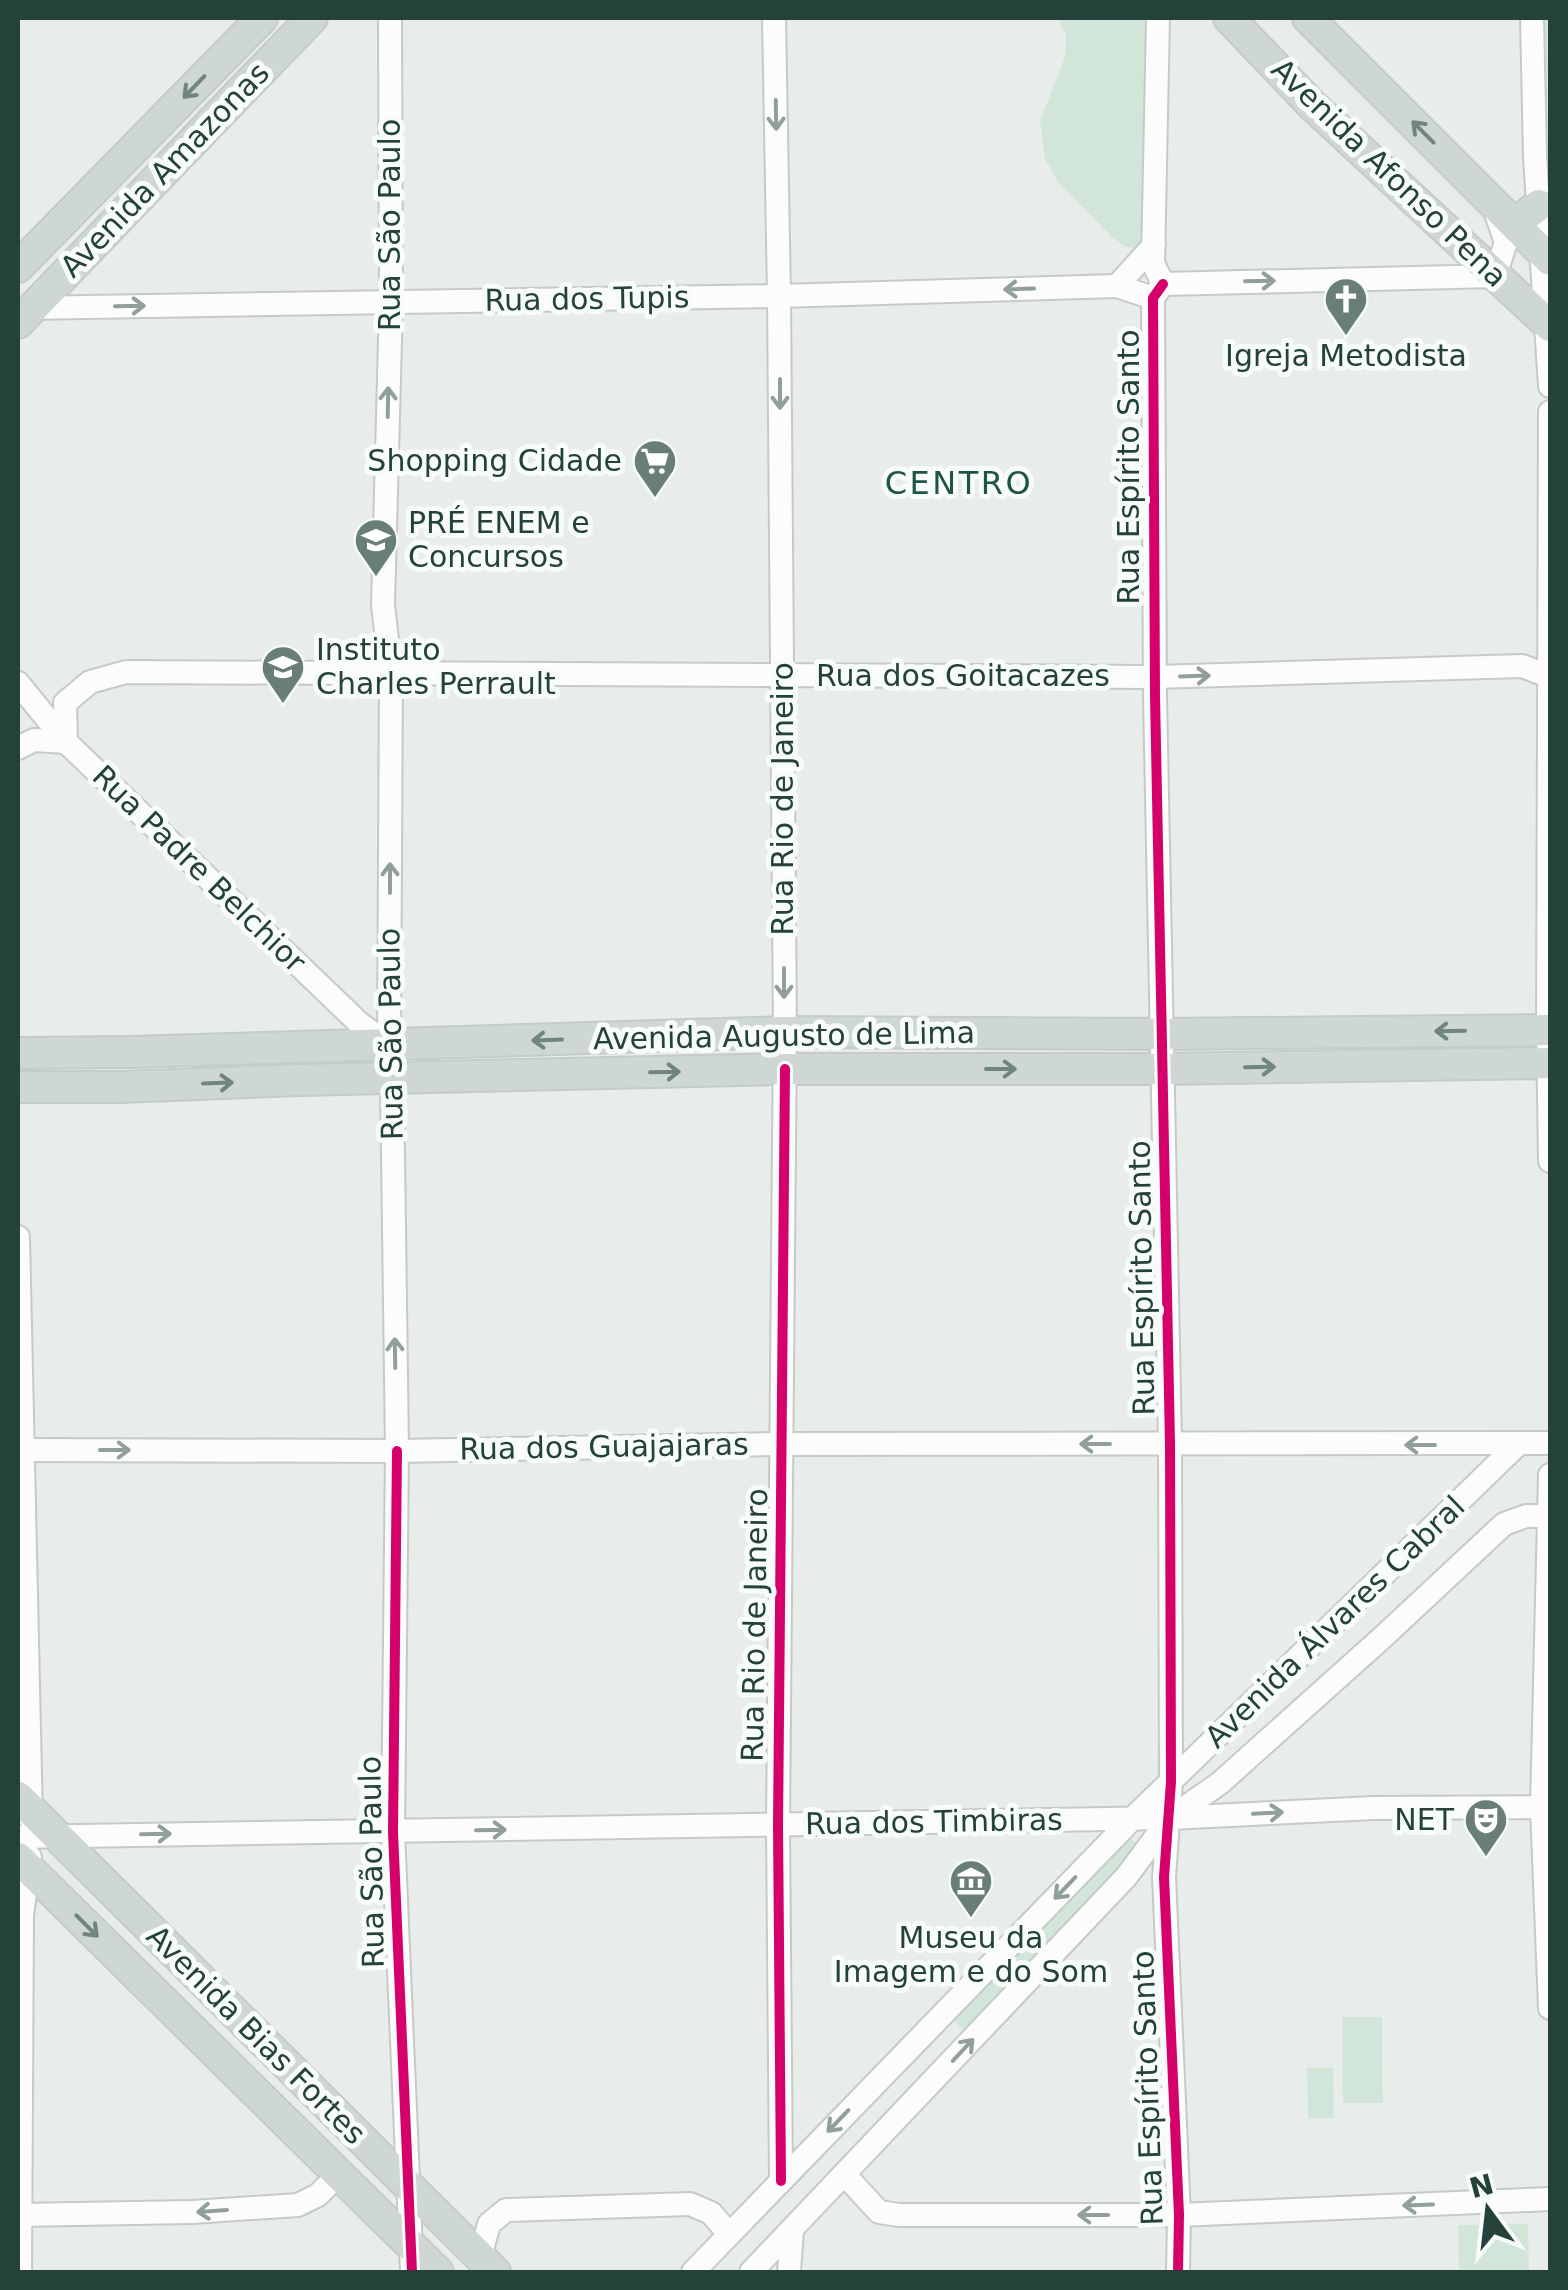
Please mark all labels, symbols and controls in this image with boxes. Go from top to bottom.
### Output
street label: Avenida Afonso Pena [1265,51,1514,294]
street label: Avenida Amazonas [53,55,276,284]
one-way arrow [182,75,206,99]
one-way arrow [766,98,785,130]
street label: Rua São Paulo [372,119,407,331]
one-way arrow [1411,121,1435,145]
one-way arrow [1244,272,1276,291]
church icon: Igreja Metodista [1323,276,1369,337]
street label: Rua dos Tupis [484,279,690,318]
one-way arrow [1004,279,1036,298]
one-way arrow [113,297,145,316]
street label: Rua Espírito Santo [1111,329,1146,605]
place label: Igreja Metodista [1225,338,1467,373]
one-way arrow [770,376,790,409]
one-way arrow [378,386,397,418]
supermarket icon: Shopping Cidade [632,438,678,499]
place label: Shopping Cidade [367,443,622,478]
district label: CENTRO [885,464,1033,502]
place label: PRÉ ENEM e Concursos [408,505,590,574]
school or university icon: PRÉ ENEM e Concursos [353,517,399,578]
place label: Instituto Charles Perrault [316,632,556,701]
school or university icon: Instituto Charles Perrault [260,644,306,705]
street label: Rua dos Goitacazes [816,658,1110,693]
street label: Rua Rio de Janeiro [765,662,800,936]
one-way arrow [1178,666,1210,685]
street label: Rua Padre Belchior [86,758,313,980]
one-way arrow [380,862,400,894]
street label: Rua São Paulo [371,927,410,1141]
one-way arrow [774,966,794,999]
street label: Avenida Augusto de Lima [593,1015,975,1056]
one-way arrow [1435,1022,1468,1040]
one-way arrow [532,1030,564,1049]
one-way arrow [1244,1058,1276,1076]
one-way arrow [984,1060,1016,1078]
one-way arrow [648,1062,680,1082]
one-way arrow [201,1073,233,1092]
street label: Rua Espírito Santo [1122,1140,1161,1416]
one-way arrow [386,1338,405,1370]
street label: Rua dos Guajajaras [459,1426,749,1467]
one-way arrow [1079,1434,1112,1454]
one-way arrow [1404,1436,1436,1454]
one-way arrow [98,1440,130,1460]
street label: Rua Rio de Janeiro [735,1488,774,1762]
street label: Avenida Álvares Cabral [1198,1489,1472,1755]
street label: Rua São Paulo [352,1755,391,1969]
theatre icon: NET [1463,1797,1509,1858]
street label: Rua dos Timbiras [805,1802,1063,1841]
place label: NET [1394,1802,1455,1837]
one-way arrow [1251,1804,1283,1823]
one-way arrow [474,1820,506,1840]
one-way arrow [140,1824,172,1843]
museum icon: Museu da Imagem e do Som [948,1858,994,1919]
one-way arrow [1053,1875,1077,1899]
one-way arrow [75,1914,99,1938]
street label: Avenida Bias Fortes [140,1918,373,2151]
place label: Museu da Imagem e do Som [834,1920,1108,1989]
street label: Rua Espírito Santo [1125,1950,1170,2226]
one-way arrow [951,2038,975,2062]
one-way arrow [827,2109,851,2133]
north arrow [1438,2160,1538,2260]
text: N [1466,2167,1497,2205]
one-way arrow [1403,2196,1435,2215]
one-way arrow [197,2201,229,2220]
one-way arrow [1078,2206,1110,2224]

